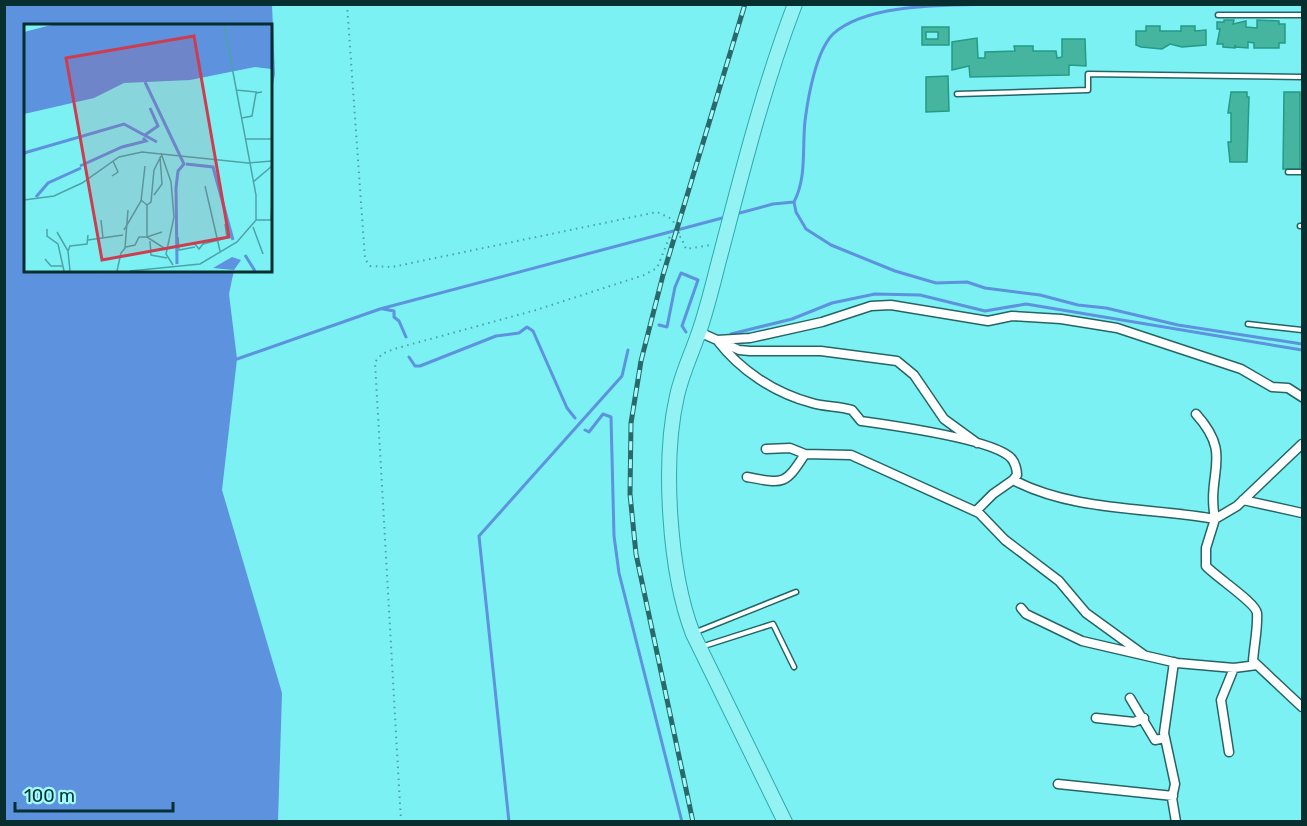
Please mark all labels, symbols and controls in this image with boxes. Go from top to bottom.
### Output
inset map [24,24,272,272]
scale bar [15,775,172,813]
text: 100 m [24,785,75,807]

